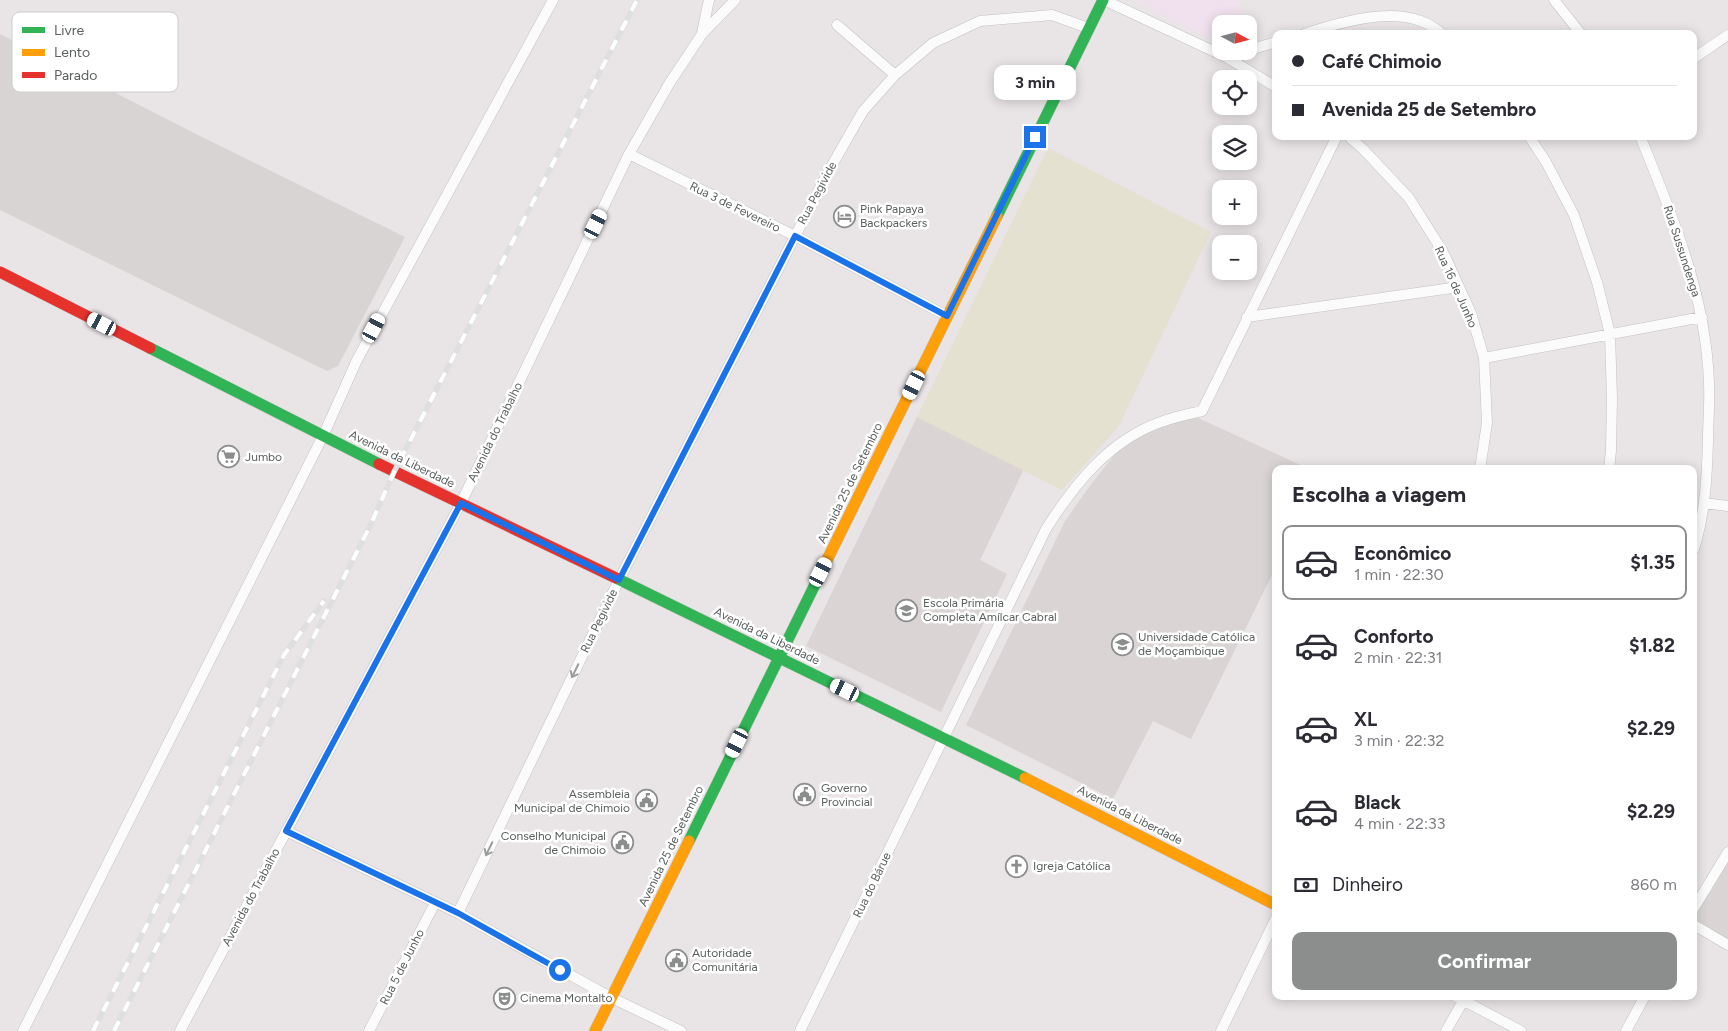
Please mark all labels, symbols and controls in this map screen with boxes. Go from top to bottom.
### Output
legend [12,12,178,92]
north arrow [1212,15,1258,60]
map controls [1212,15,1257,280]
text: Livre [54,22,85,39]
text: Lento [54,44,90,61]
text: Café Chimoio [1322,50,1441,73]
callout: 3 min [994,64,1076,100]
text: Parado [54,67,97,84]
button: locate [1212,70,1257,115]
text: 3 min [1015,73,1055,92]
text: Avenida 25 de Setembro [1322,98,1536,121]
button: layers [1212,125,1257,170]
route end [1024,126,1046,148]
street label: Rua Pegivide [795,159,840,227]
street label: Rua 3 de Fevereiro [687,179,783,235]
button: + [1212,180,1257,225]
place label: Pink Papaya Backpackers [860,202,928,230]
street label: Rua Sussundenga [1661,203,1703,299]
hotel icon: Pink Papaya Backpackers [832,204,856,228]
car [582,207,609,241]
button: − [1212,235,1257,280]
street label: Rua 16 de Junho [1432,244,1480,330]
car [85,311,118,337]
car [360,311,387,345]
car [900,368,927,402]
street label: Avenida do Trabalho [465,380,525,484]
street label: Avenida 25 de Setembro [815,420,885,546]
street label: Avenida da Liberdade [347,427,457,491]
supermarket icon: Jumbo [217,445,241,469]
place label: Jumbo [245,450,282,464]
text: Escolha a viagem [1292,481,1466,508]
icon: car [1294,540,1339,585]
text: Econômico [1354,542,1451,565]
text: $1.35 [1630,551,1675,574]
car [807,555,834,589]
text: 1 min · 22:30 [1354,565,1444,584]
street label: Rua Pegivide [578,586,621,655]
place label: Escola Primária Completa Amílcar Cabral [923,596,1057,624]
school or university icon: Escola Primária Completa Amílcar Cabral [895,598,919,622]
street label: Avenida da Liberdade [712,604,822,668]
icon: car [1294,623,1339,668]
text: Conforto [1354,625,1434,648]
place label: Universidade Católica de Moçambique [1138,630,1255,658]
school or university icon: Universidade Católica de Moçambique [1110,632,1134,656]
text: $1.82 [1629,634,1675,657]
text: 2 min · 22:31 [1354,648,1442,667]
one-way arrow [570,663,579,678]
car [828,677,861,703]
icon: car [1294,706,1339,751]
text: XL [1354,708,1377,731]
text: $2.29 [1627,717,1675,740]
car [723,726,750,760]
text: 3 min · 22:32 [1354,731,1444,750]
place label: Governo Provincial [821,781,873,809]
street label: Avenida da Liberdade [1075,782,1185,848]
street label: Avenida 25 de Setembro [636,783,706,909]
public building icon: Governo Provincial [793,783,817,807]
place label: Assembleia Municipal de Chimoio [514,787,630,815]
public building icon: Assembleia Municipal de Chimoio [634,789,658,813]
icon: car [1294,789,1339,834]
text: Black [1354,791,1401,814]
text: $2.29 [1627,800,1675,823]
text: 4 min · 22:33 [1354,814,1445,833]
place label: Conselho Municipal de Chimoio [501,829,606,857]
public building icon: Conselho Municipal de Chimoio [610,831,634,855]
one-way arrow [484,841,494,856]
street label: Avenida do Trabalho [219,846,283,948]
street label: Rua do Bárue [850,850,894,920]
church icon: Igreja Católica [1005,854,1029,878]
place label: Igreja Católica [1033,859,1111,873]
icon: cash [1292,871,1320,899]
text: Dinheiro [1332,873,1403,896]
text: 860 m [1630,875,1677,894]
street label: Rua 5 de Junho [377,927,427,1007]
button: Confirmar [1292,932,1677,990]
place label: Autoridade Comunitária [692,946,758,974]
public building icon: Autoridade Comunitária [664,948,688,972]
route start [549,959,571,981]
theatre icon: Cinema Montalto [492,986,516,1010]
place label: Cinema Montalto [520,991,613,1005]

